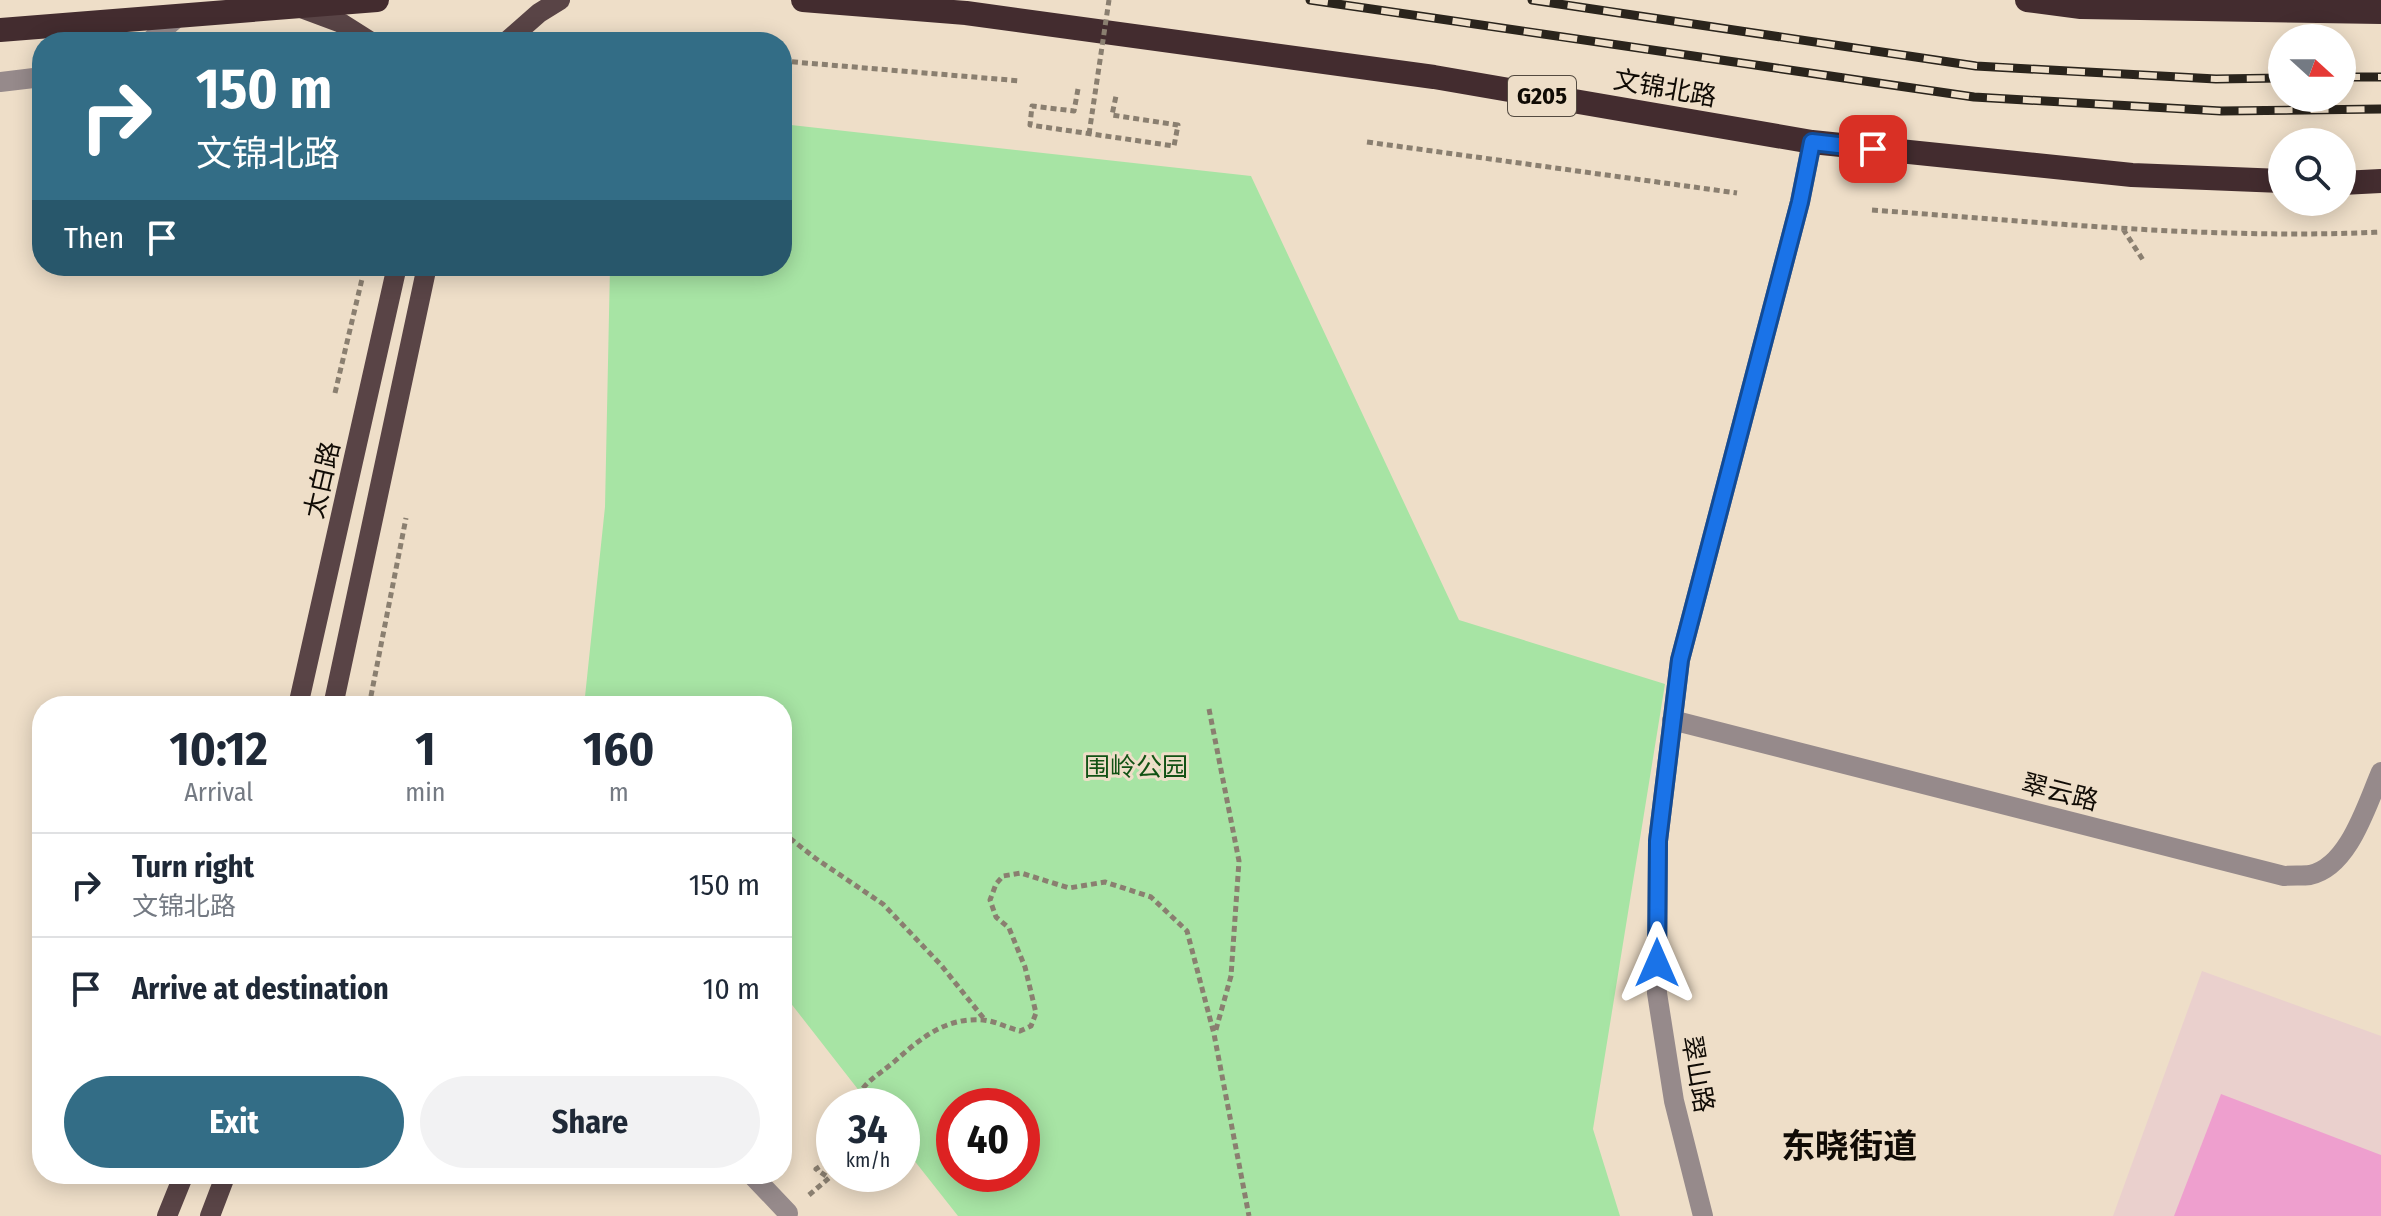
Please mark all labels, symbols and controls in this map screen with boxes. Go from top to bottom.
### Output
north arrow [2268,24,2356,112]
map controls [2268,24,2356,216]
text: 150 m [196,56,332,123]
icon: right [64,64,168,168]
street label: 文锦北路 [1611,64,1719,113]
road number: G205 [1508,76,1576,116]
pin [1839,115,1907,183]
icon: arrive [1851,127,1895,171]
button: search [2268,128,2356,216]
text: 文锦北路 [196,132,340,176]
icon: arrive [140,216,184,260]
text: Then [64,220,124,256]
street label: 太白路 [299,439,346,522]
text: 10:12 [169,720,268,778]
text: 1 [415,720,436,778]
text: 160 [583,720,655,778]
park label: 围岭公园 [1084,752,1188,783]
street label: 翠云路 [2018,768,2101,817]
text: Arrival [184,777,253,808]
text: min [405,777,446,808]
text: m [609,777,629,808]
text: Turn right [132,849,254,885]
icon: right [64,863,108,907]
text: 150 m [689,867,760,903]
text: 文锦北路 [132,891,236,922]
position arrow [1615,921,1699,1005]
icon: arrive [64,967,108,1011]
text: Arrive at destination [132,971,389,1007]
text: 10 m [703,971,760,1007]
street label: 翠山路 [1675,1033,1720,1115]
button: Exit [64,1076,404,1168]
button: Share [420,1076,760,1168]
speed limit sign: 40 [936,1088,1040,1192]
text: 34 [848,1106,888,1154]
district label: 东晓街道 [1781,1126,1917,1167]
text: km/h [846,1148,890,1172]

